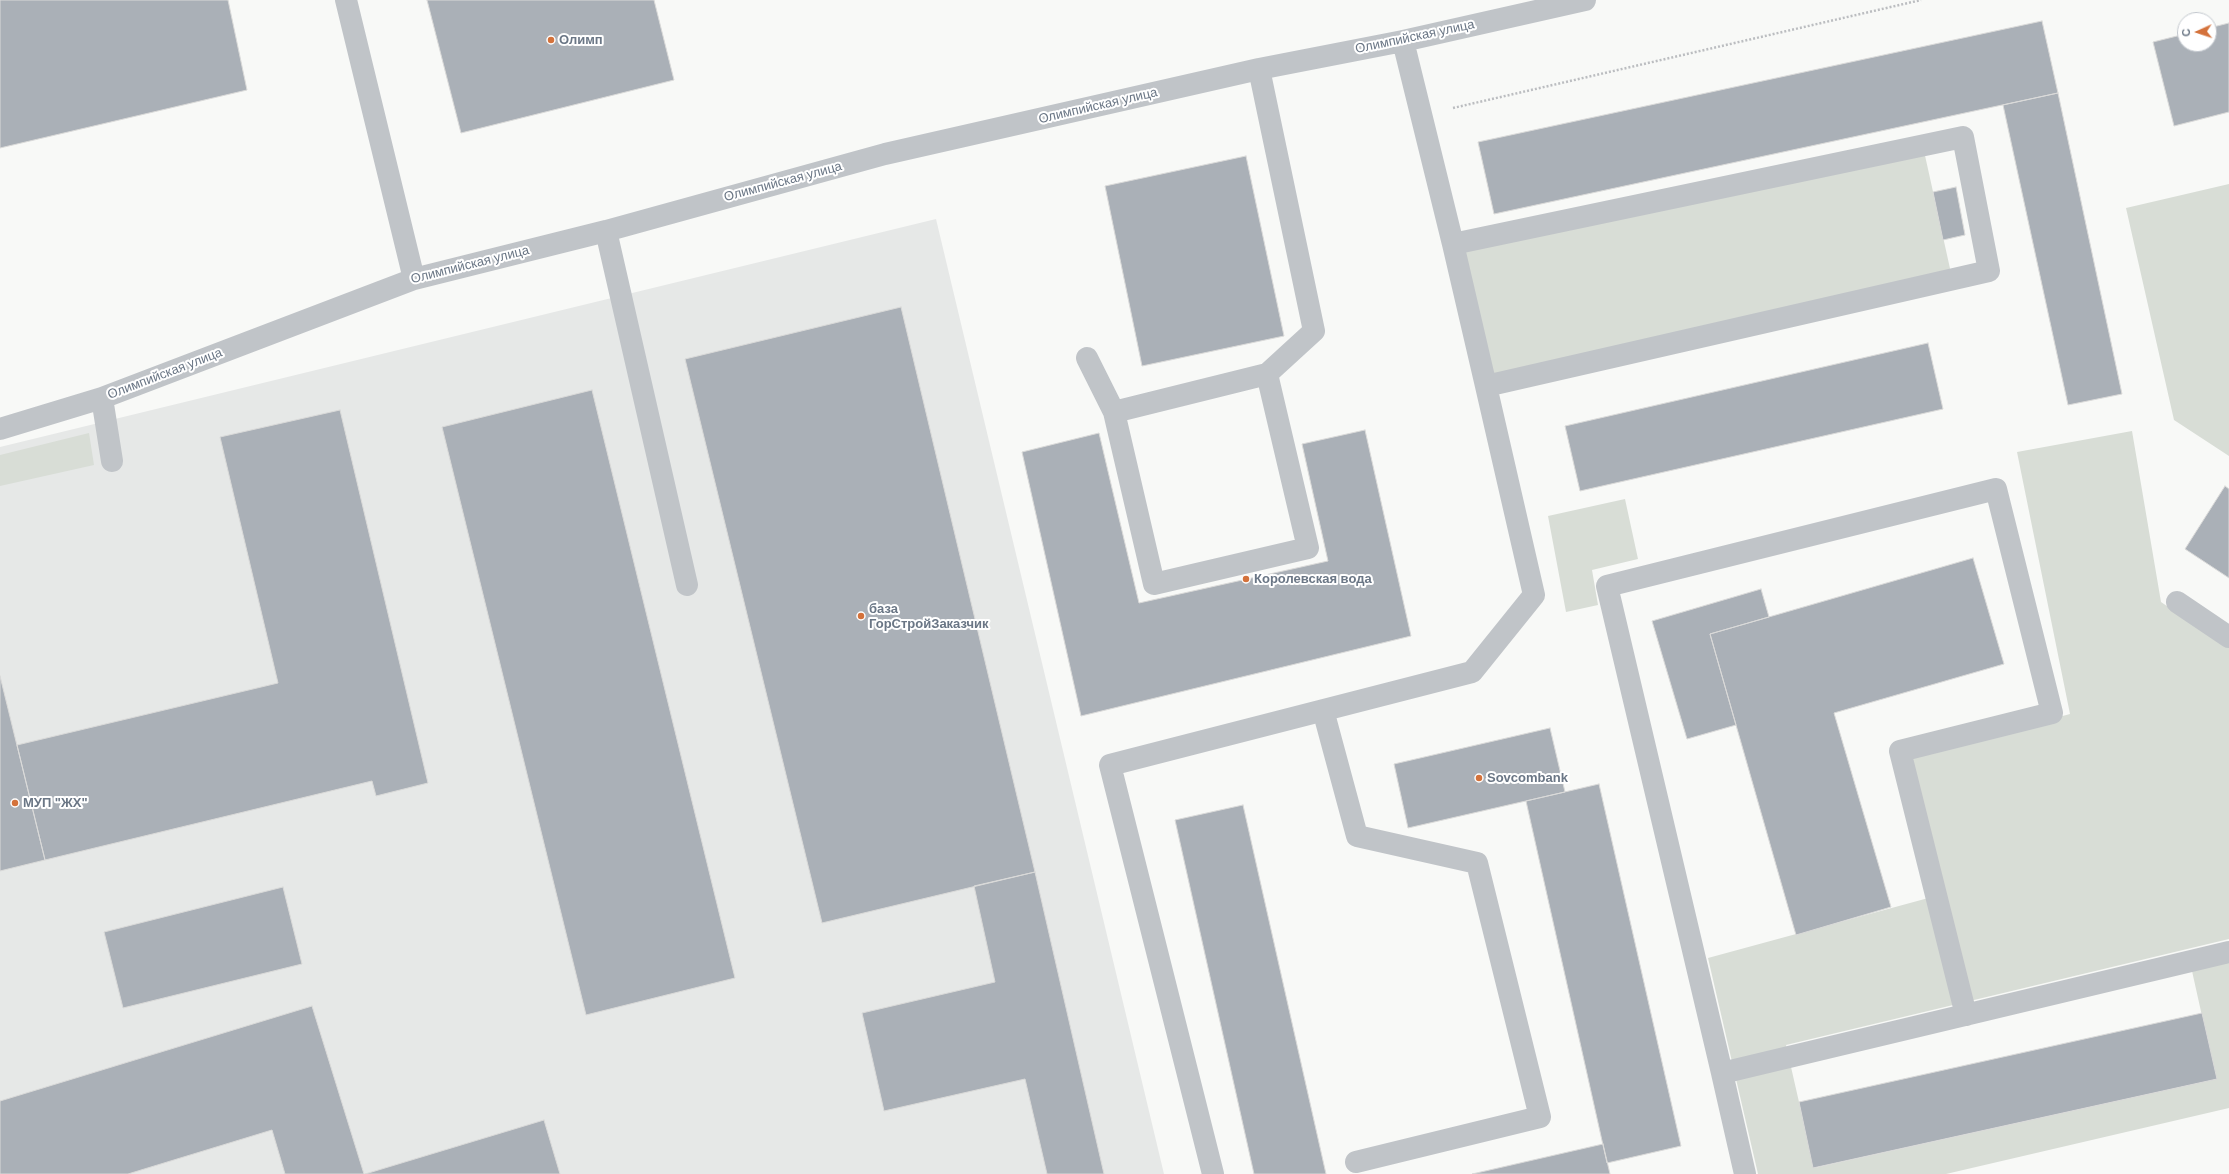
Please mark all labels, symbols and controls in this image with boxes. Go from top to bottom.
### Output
north arrow [2177,12,2217,52]
street label: Олимпийская улица [1354,17,1476,57]
text: С [2180,28,2192,37]
place label: Олимп [559,32,603,48]
marker: Олимп [546,35,556,45]
street label: Олимпийская улица [1037,85,1159,127]
street label: Олимпийская улица [722,159,844,205]
street label: Олимпийская улица [409,243,531,287]
street label: Олимпийская улица [106,345,224,403]
place label: Королевская вода [1254,571,1372,587]
marker: Королевская вода [1241,574,1251,584]
place label: база ГорСтройЗаказчик [869,601,989,632]
marker: база ГорСтройЗаказчик [856,611,866,621]
place label: Sovcombank [1487,770,1568,786]
marker: Sovcombank [1474,773,1484,783]
place label: МУП "ЖХ" [23,795,88,811]
marker: МУП "ЖХ" [10,798,20,808]

